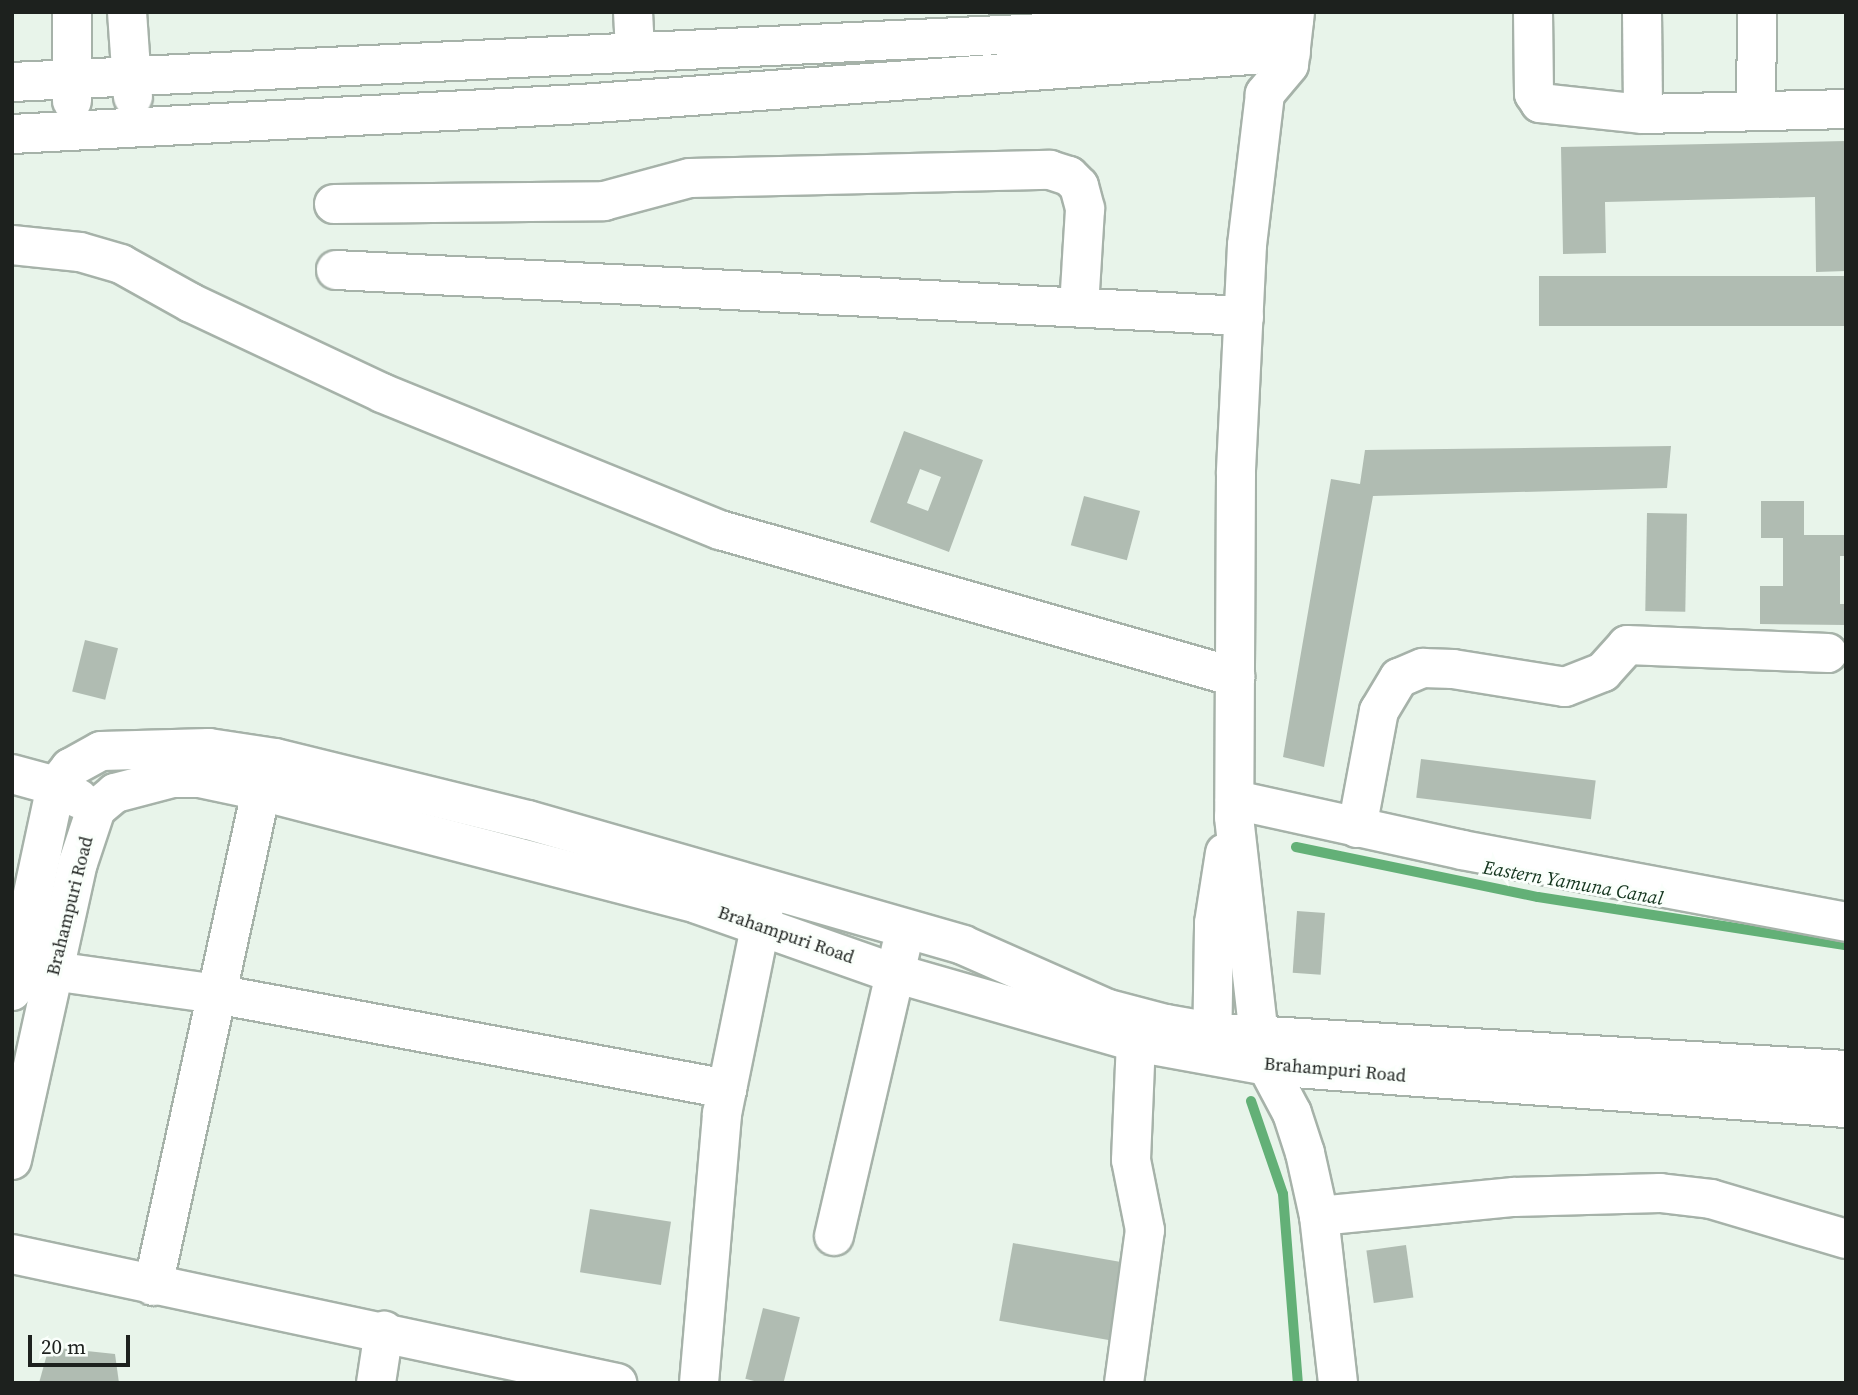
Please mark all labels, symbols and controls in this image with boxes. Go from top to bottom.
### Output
street label: Brahampuri Road [42,834,98,978]
water label: Eastern Yamuna Canal [1481,856,1665,910]
street label: Brahampuri Road [715,902,857,968]
street label: Brahampuri Road [1263,1053,1407,1087]
scale bar [32,1322,133,1366]
text: 20 m [41,1332,86,1361]

